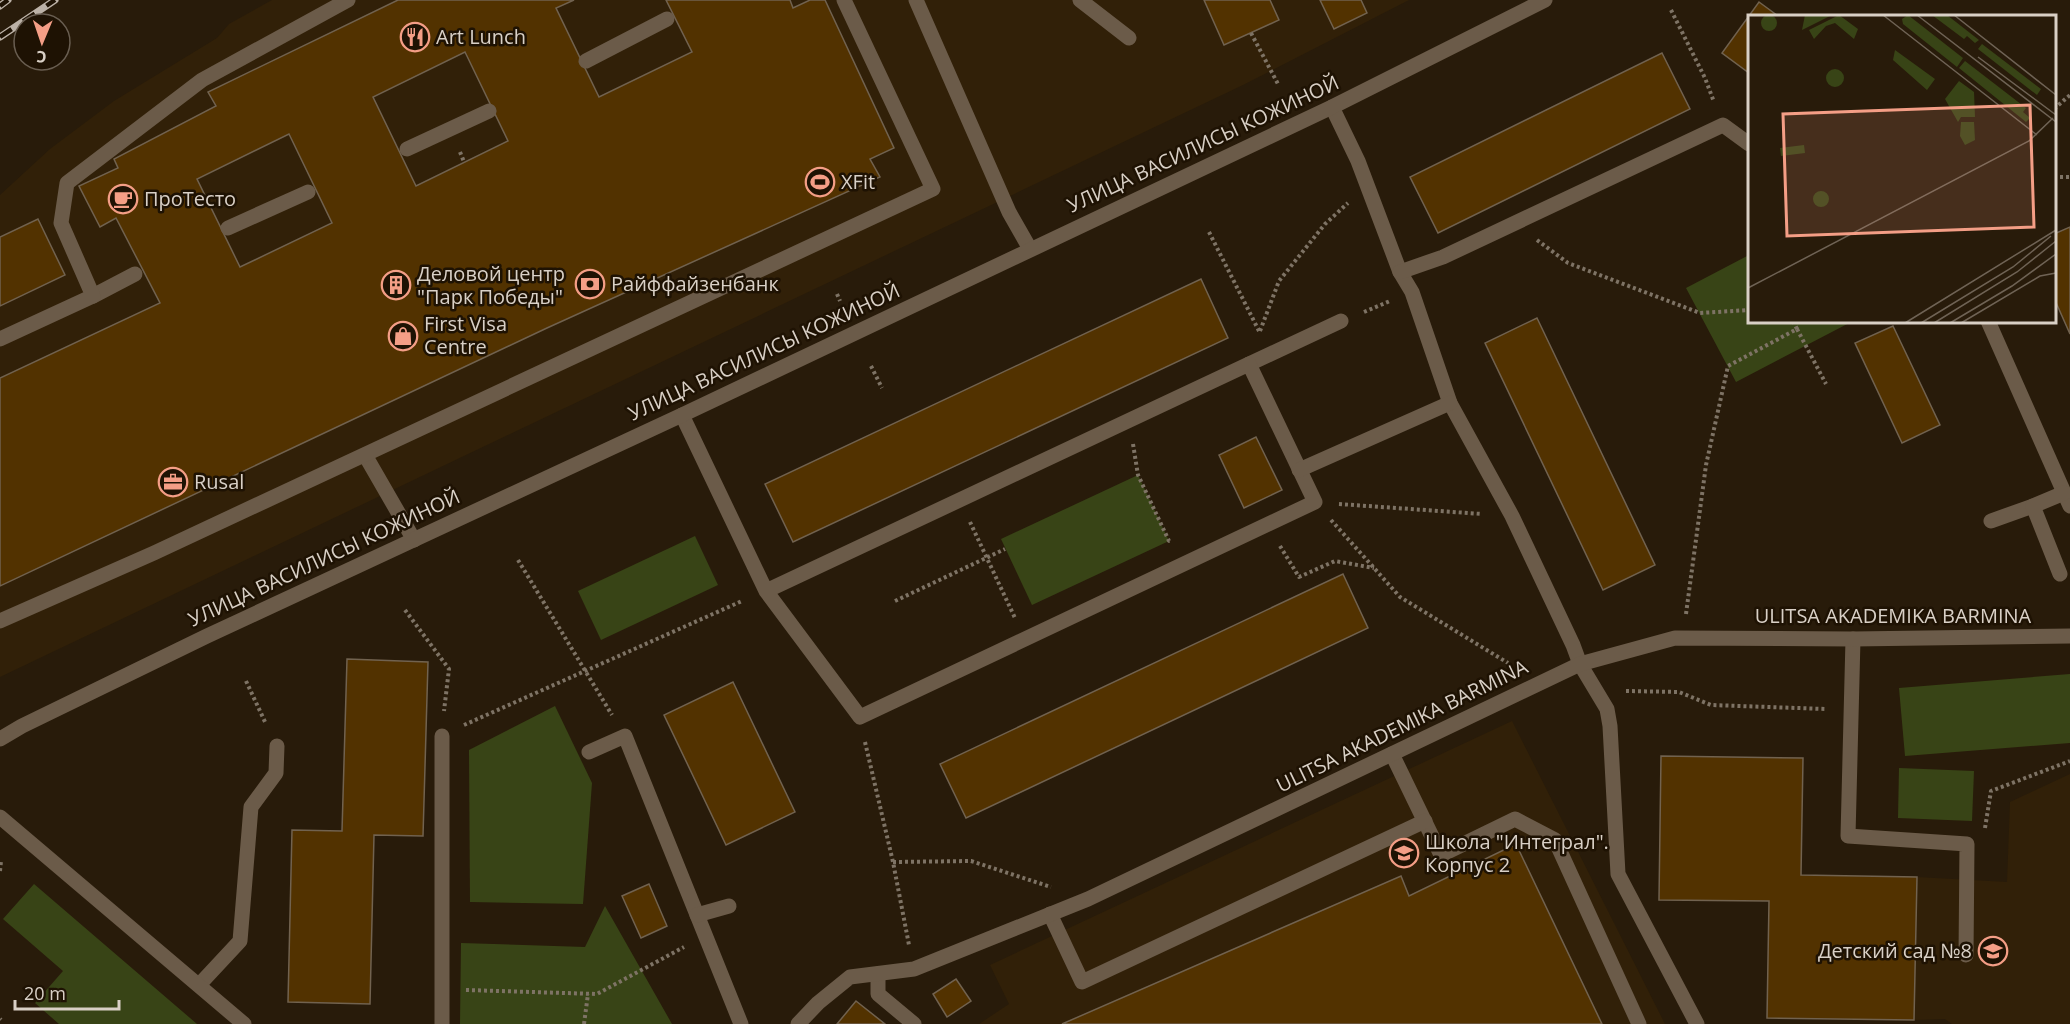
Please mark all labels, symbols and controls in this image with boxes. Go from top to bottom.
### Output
north arrow [12,12,72,72]
inset map [1748,15,2055,322]
restaurant icon: Art Lunch [399,21,431,53]
place label: Art Lunch [436,23,526,50]
text: С [36,46,47,68]
street label: УЛИЦА ВАСИЛИСЫ КОЖИНОЙ [1063,69,1343,219]
sports icon: XFit [804,166,836,198]
place label: XFit [841,168,875,195]
cafe icon: ПроТесто [107,183,139,215]
place label: ПроТесто [144,185,236,212]
place label: Деловой центр "Парк Победы" [417,260,565,310]
bank icon: Райффайзенбанк [574,268,606,300]
building icon: Деловой центр "Парк Победы" [380,269,412,301]
place label: Райффайзенбанк [611,270,780,297]
street label: УЛИЦА ВАСИЛИСЫ КОЖИНОЙ [624,277,904,427]
place label: First Visa Centre [424,310,507,360]
shop icon: First Visa Centre [387,320,419,352]
office icon: Rusal [157,466,189,498]
place label: Rusal [194,468,244,495]
street label: УЛИЦА ВАСИЛИСЫ КОЖИНОЙ [184,483,464,633]
street label: ULITSA AKADEMIKA BARMINA [1755,602,2032,629]
street label: ULITSA AKADEMIKA BARMINA [1272,653,1532,798]
place label: Школа "Интеграл". Корпус 2 [1425,828,1609,878]
school or university icon: Школа "Интеграл". Корпус 2 [1388,837,1420,869]
school or university icon: Детский сад №8 [1977,935,2009,967]
place label: Детский сад №8 [1818,937,1972,964]
scale bar [15,973,118,1011]
text: 20 m [24,981,66,1005]

